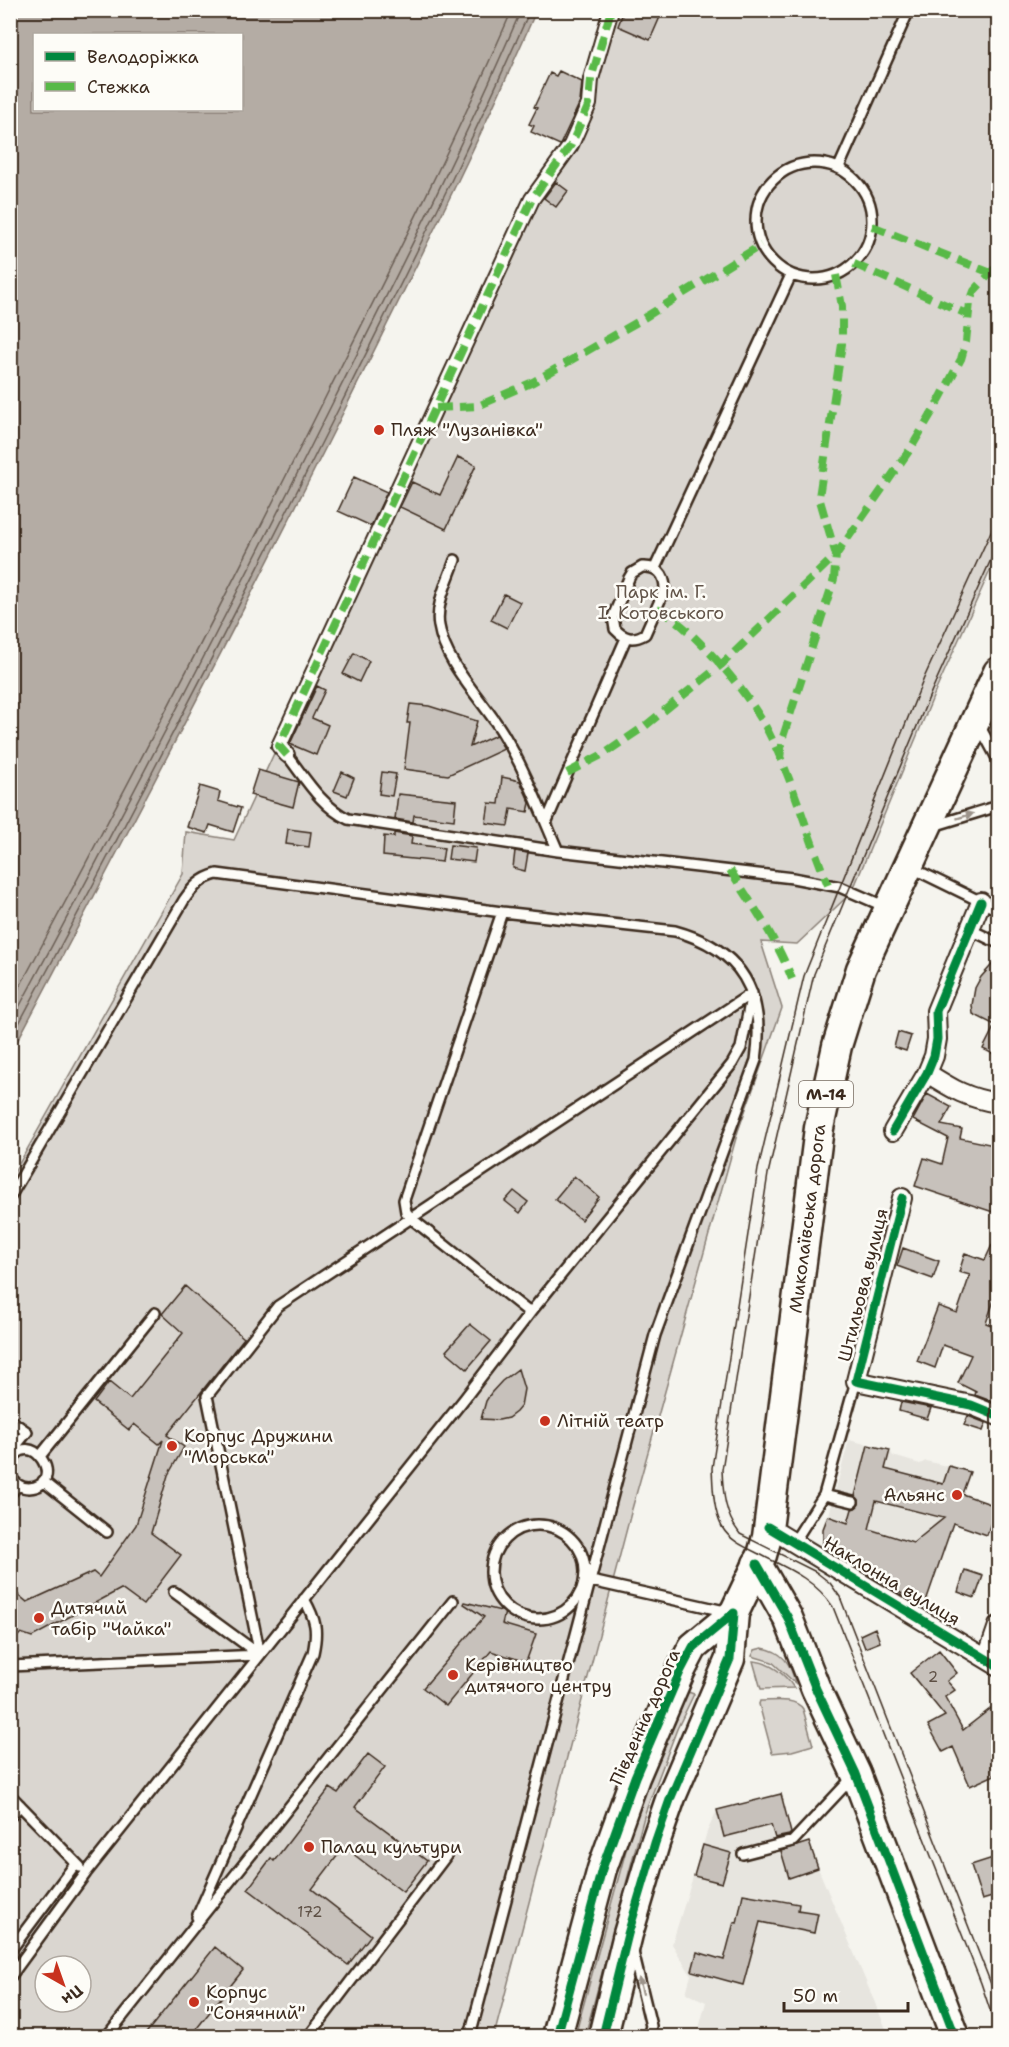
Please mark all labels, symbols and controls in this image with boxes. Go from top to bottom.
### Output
legend [33,33,243,111]
text: Велодоріжка [87,45,199,69]
text: Стежка [87,75,150,99]
place label: Пляж "Лузанівка" [391,418,543,442]
marker: Пляж "Лузанівка" [372,423,386,437]
park label: Парк ім. Г. І. Котовського [598,580,724,625]
one-way arrow [956,811,974,820]
road number: М-14 [799,1081,853,1107]
street label: Миколаївська дорога [784,1123,831,1315]
street label: Штильова вулиця [832,1206,894,1364]
place label: Літній театр [557,1409,664,1433]
marker: Літній театр [538,1414,552,1428]
place label: Корпус Дружини "Морська" [184,1424,333,1469]
marker: Корпус Дружини "Морська" [165,1439,179,1453]
place label: Альянс [884,1483,945,1507]
marker: Альянс [950,1488,964,1502]
street label: Наклонна вулиця [819,1531,965,1631]
place label: Дитячий табір "Чайка" [51,1596,172,1641]
marker: Дитячий табір "Чайка" [32,1611,46,1625]
street label: Південна дорога [604,1645,686,1789]
place label: Керівництво дитячого центру [465,1653,612,1698]
house number: 2 [928,1667,938,1687]
marker: Керівництво дитячого центру [446,1668,460,1682]
place label: Палац культури [321,1835,462,1859]
marker: Палац культури [302,1840,316,1854]
house number: 172 [297,1902,323,1922]
north arrow [33,1954,93,2014]
scale bar [784,1975,908,2013]
one-way arrow [636,1976,646,1995]
text: Пн [57,1980,87,2010]
place label: Корпус "Сонячний" [206,1980,306,2025]
text: 50 m [793,1984,838,2008]
marker: Корпус "Сонячний" [187,1995,201,2009]

